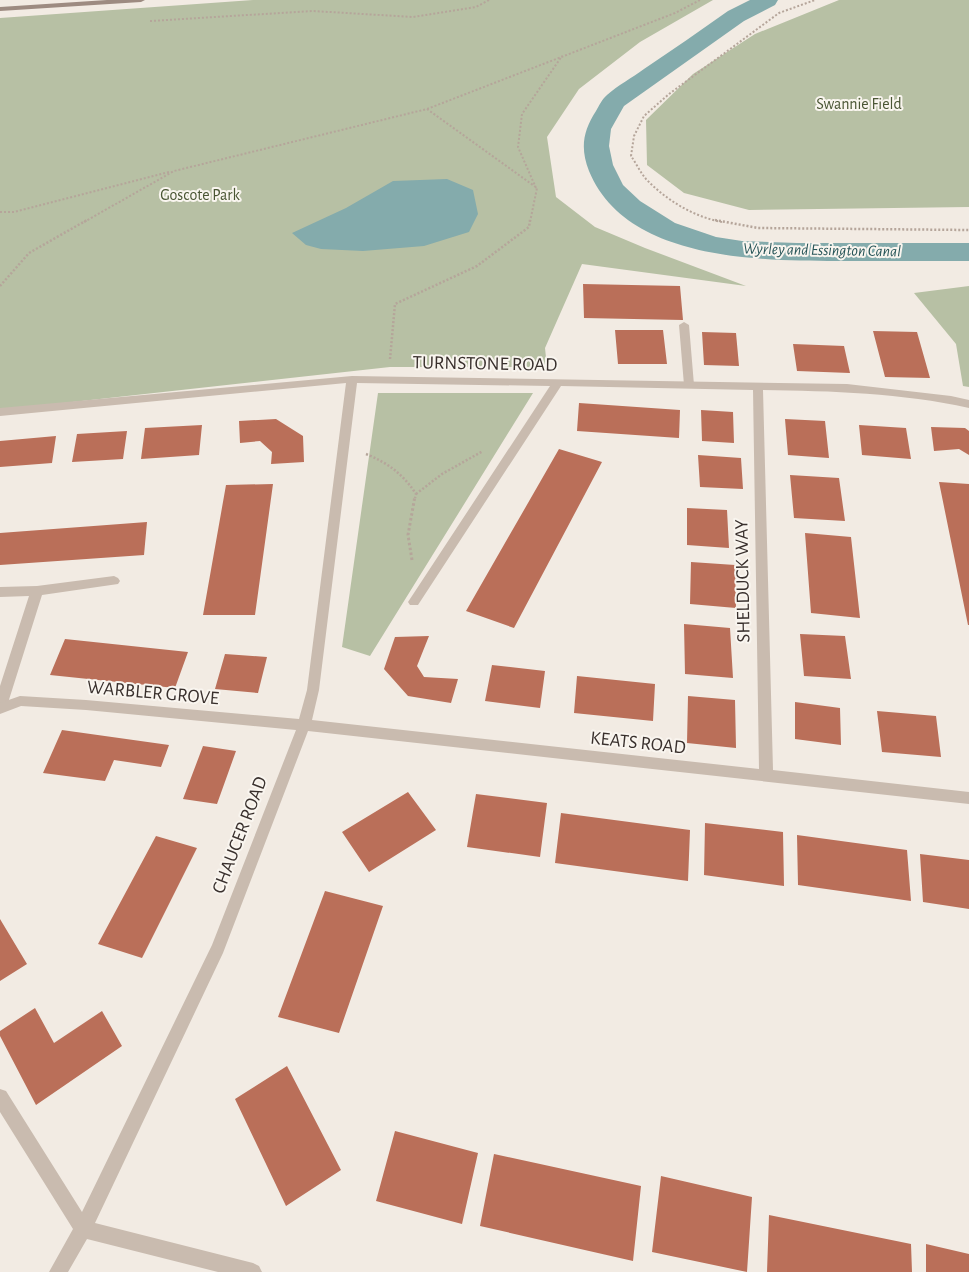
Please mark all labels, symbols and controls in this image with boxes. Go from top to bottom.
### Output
park label: Swannie Field [816,96,902,112]
park label: Goscote Park [160,187,240,203]
water label: Wyrley and Essington Canal [743,241,901,259]
street label: TURNSTONE ROAD [413,353,557,375]
street label: SHELDUCK WAY [732,519,754,643]
street label: WARBLER GROVE [86,678,220,708]
street label: KEATS ROAD [589,729,687,757]
street label: CHAUCER ROAD [209,774,271,896]

